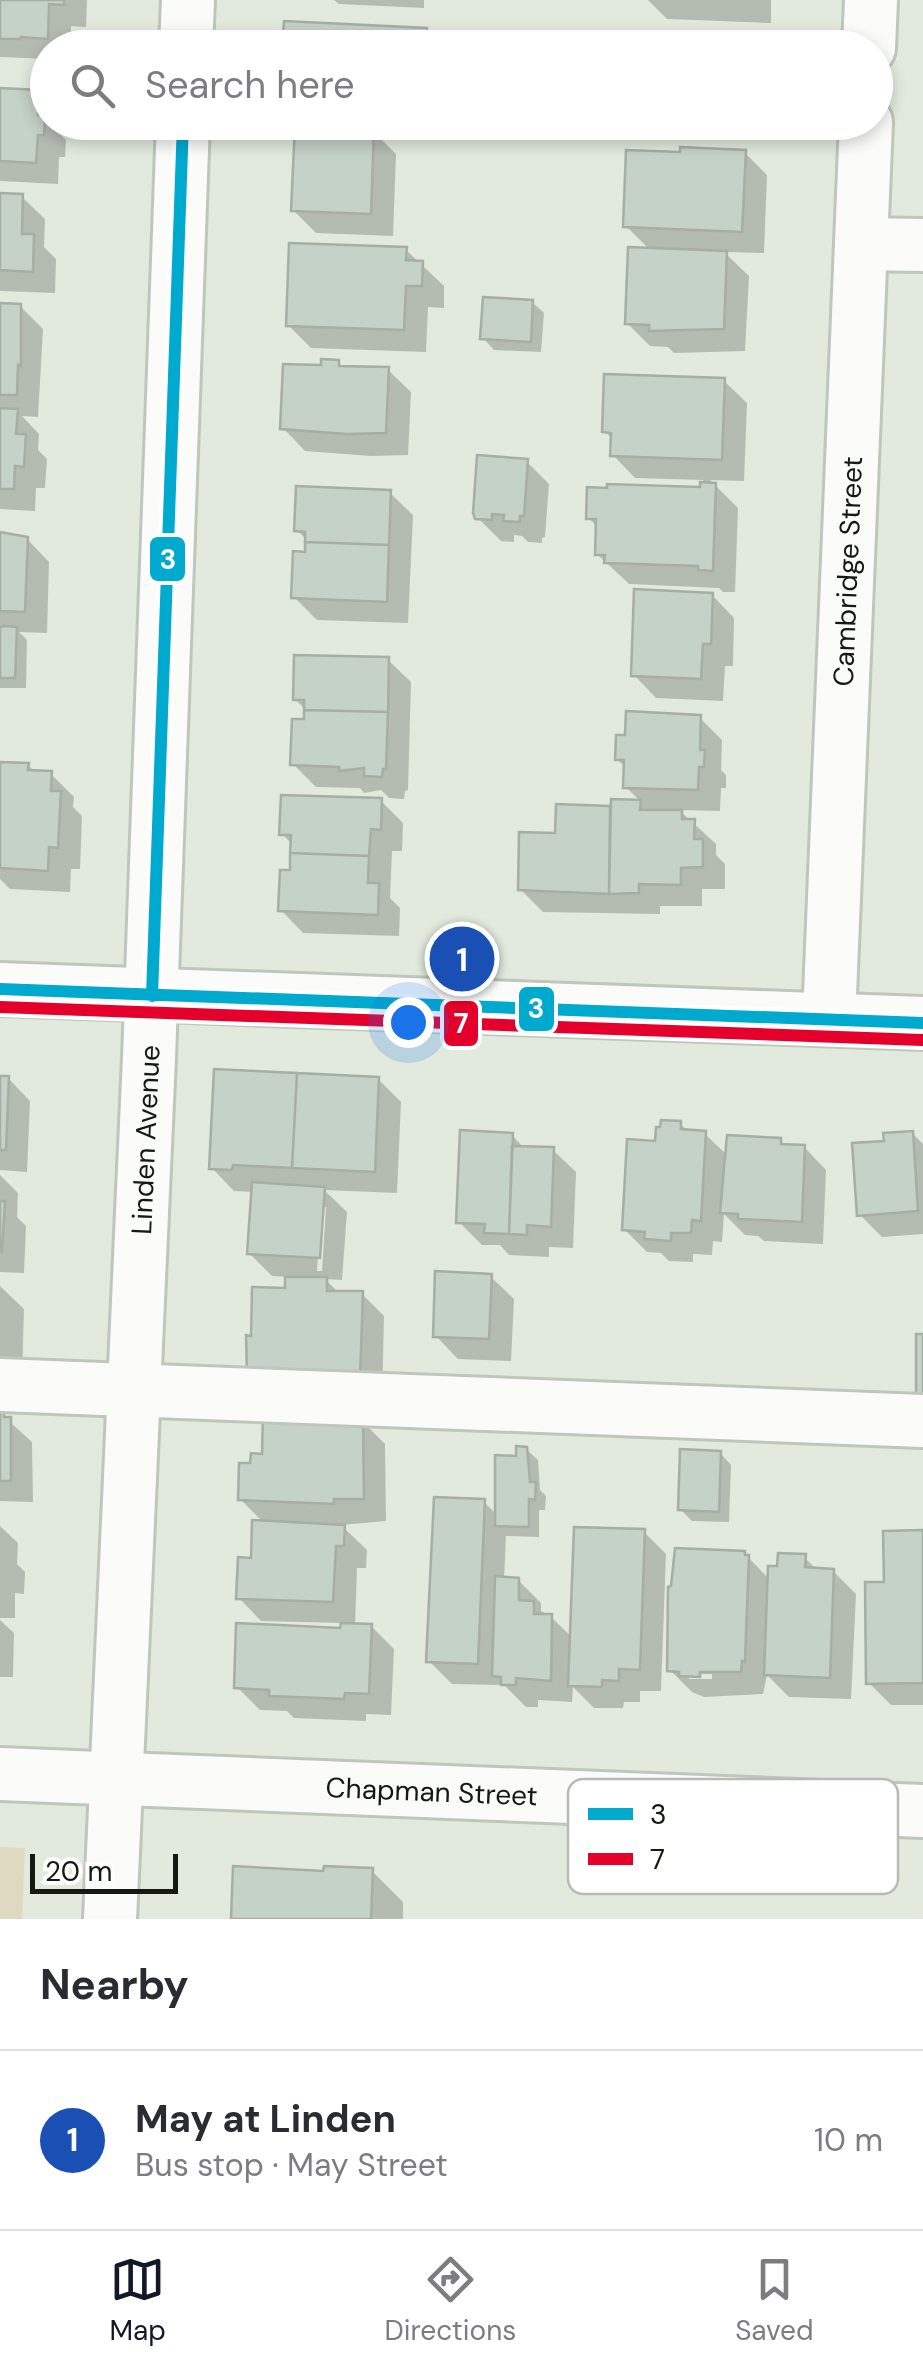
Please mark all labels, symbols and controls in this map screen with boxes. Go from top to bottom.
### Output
search box [30,30,893,140]
icon: search [65,58,120,113]
text: Search here [145,60,355,110]
street label: Cambridge Street [824,456,871,687]
line badge: 3 [148,535,187,583]
text: 3 [160,541,176,578]
pin: 1 [430,922,494,996]
line badge: 3 [517,985,556,1033]
text: 3 [528,990,544,1027]
your location [383,997,434,1048]
line badge: 7 [442,999,480,1048]
text: 7 [453,1005,469,1042]
street label: Linden Avenue [123,1044,168,1235]
street label: Chapman Street [325,1769,538,1814]
legend [568,1779,898,1894]
text: 3 [650,1796,667,1833]
text: 7 [650,1841,665,1878]
scale bar [30,1849,178,1894]
text: 20 m [45,1853,112,1890]
text: Nearby [40,1957,189,2012]
text: May at Linden [135,2094,396,2144]
text: 1 [67,2119,78,2161]
text: 10 m [814,2119,883,2161]
text: Bus stop · May Street [135,2144,448,2186]
tab: Map [109,2252,166,2349]
tab: Directions [385,2252,516,2349]
tab: Saved [735,2252,814,2349]

